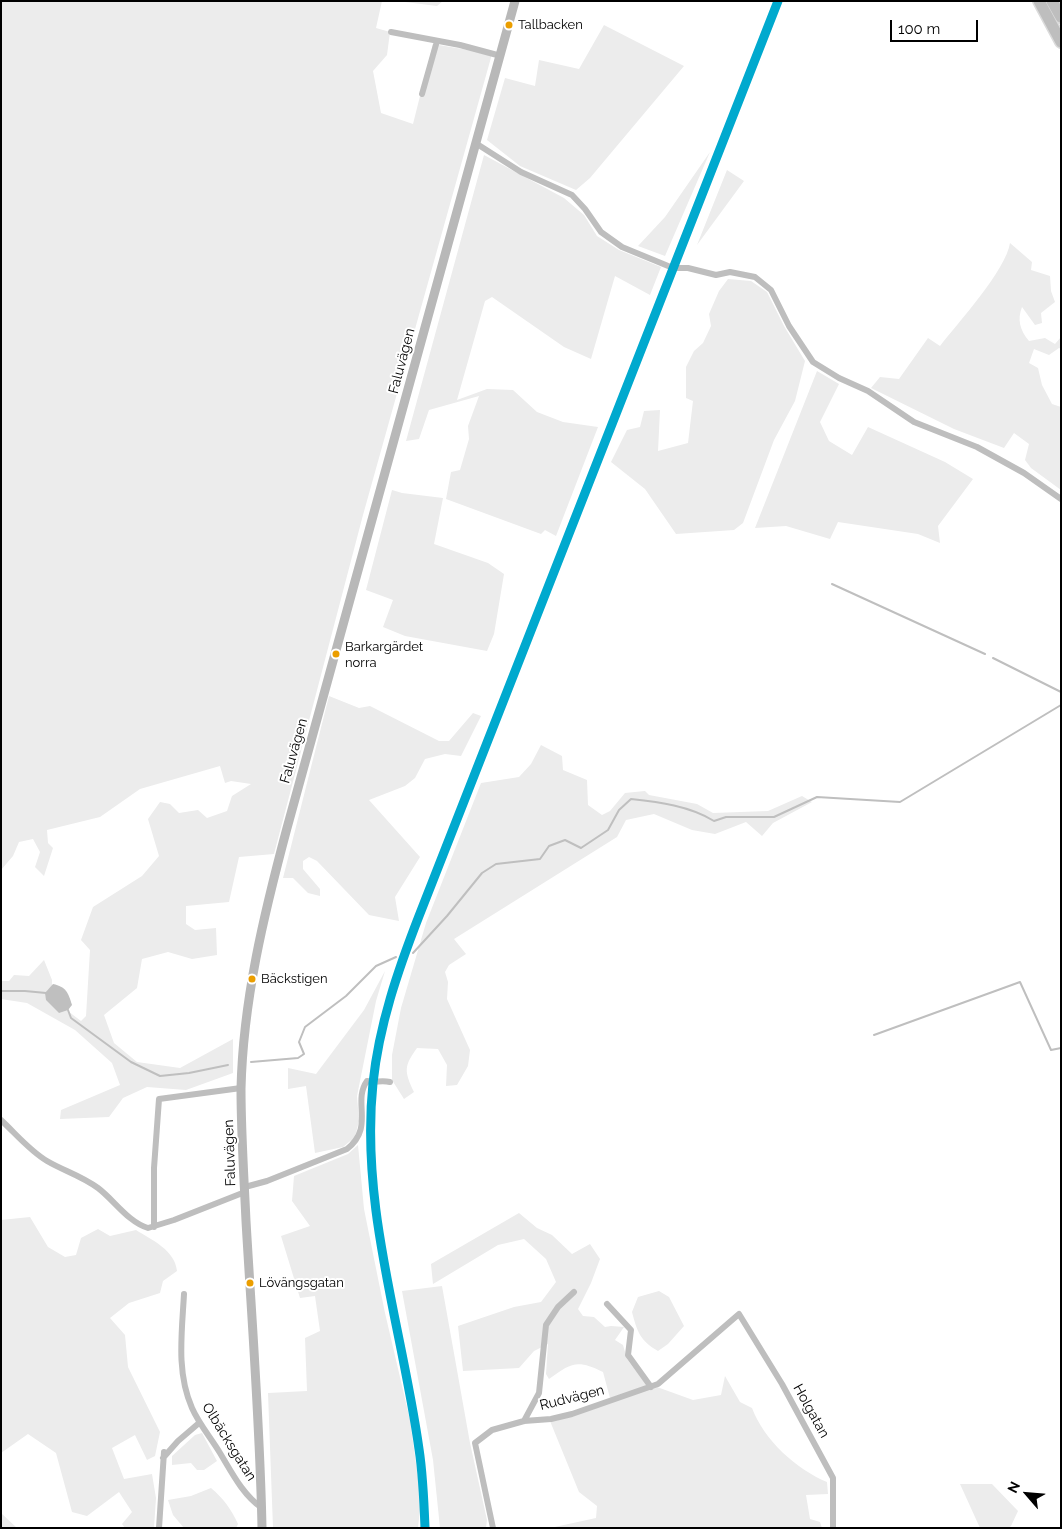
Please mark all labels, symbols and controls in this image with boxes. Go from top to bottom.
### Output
scale bar [892,10,980,42]
place label: Tallbacken [518,17,583,33]
marker: Tallbacken [504,20,514,30]
text: 100 m [898,20,940,38]
street label: Faluvägen [385,326,419,396]
place label: Barkargärdet norra [345,639,423,670]
marker: Barkargärdet norra [331,649,341,659]
street label: Faluvägen [277,716,311,786]
place label: Bäckstigen [261,971,327,987]
marker: Bäckstigen [247,974,257,984]
street label: Faluvägen [220,1119,240,1187]
place label: Lövängsgatan [259,1275,344,1291]
marker: Lövängsgatan [245,1278,255,1288]
street label: Holgatan [789,1381,833,1441]
street label: Rudvägen [538,1382,606,1414]
street label: Olbäcksgatan [198,1400,260,1484]
north arrow [1002,1469,1052,1519]
text: N [1004,1479,1023,1496]

